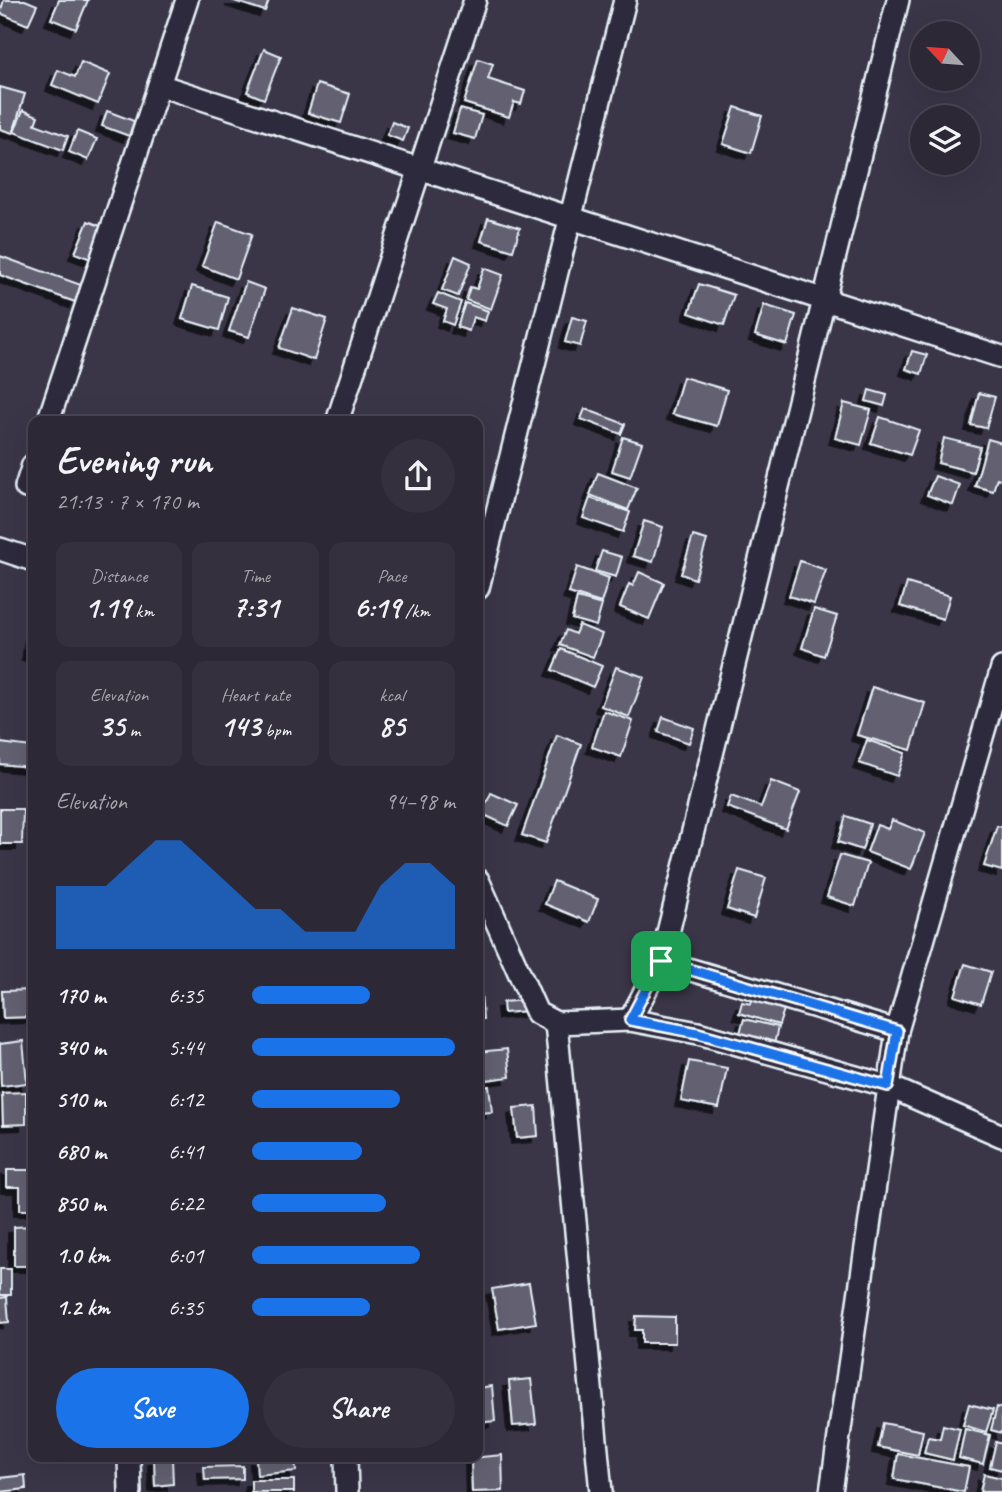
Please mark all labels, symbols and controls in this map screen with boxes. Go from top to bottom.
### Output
north arrow [910,21,980,91]
map controls [910,21,980,175]
button: layers [910,105,980,175]
text: Evening run [56,437,212,484]
button: share [381,439,455,513]
text: 21:13 · 7 × 170 m [56,487,199,516]
text: Distance [91,564,148,588]
text: Time [241,564,270,588]
text: Pace [377,564,406,588]
text: 1.19 [85,588,131,626]
text: 7:31 [232,588,279,626]
text: 6:19 [354,588,400,626]
text: km [131,599,154,623]
text: /km [400,599,430,623]
text: Elevation [90,683,148,707]
text: Heart rate [221,683,290,707]
text: kcal [379,683,404,707]
text: 35 [98,707,125,745]
text: 143 [220,707,260,745]
text: 85 [379,707,405,745]
text: m [125,718,140,742]
text: bpm [260,718,291,742]
text: Elevation [56,787,127,816]
text: 94–98 m [385,787,455,816]
pin [631,931,691,991]
icon: arrive [642,942,680,980]
text: 170 m [56,981,106,1010]
text: 6:35 [168,981,204,1010]
text: 340 m [56,1033,106,1062]
text: 5:44 [168,1033,204,1062]
text: 510 m [56,1085,105,1114]
text: 6:12 [168,1085,204,1114]
text: 680 m [56,1137,106,1166]
text: 6:41 [168,1137,204,1166]
text: 850 m [56,1189,105,1218]
text: 6:22 [168,1189,204,1218]
text: 1.0 km [56,1241,110,1270]
text: 6:01 [168,1241,204,1270]
text: 1.2 km [56,1293,110,1322]
text: 6:35 [168,1293,204,1322]
button: Save [56,1368,249,1448]
button: Share [263,1368,455,1448]

